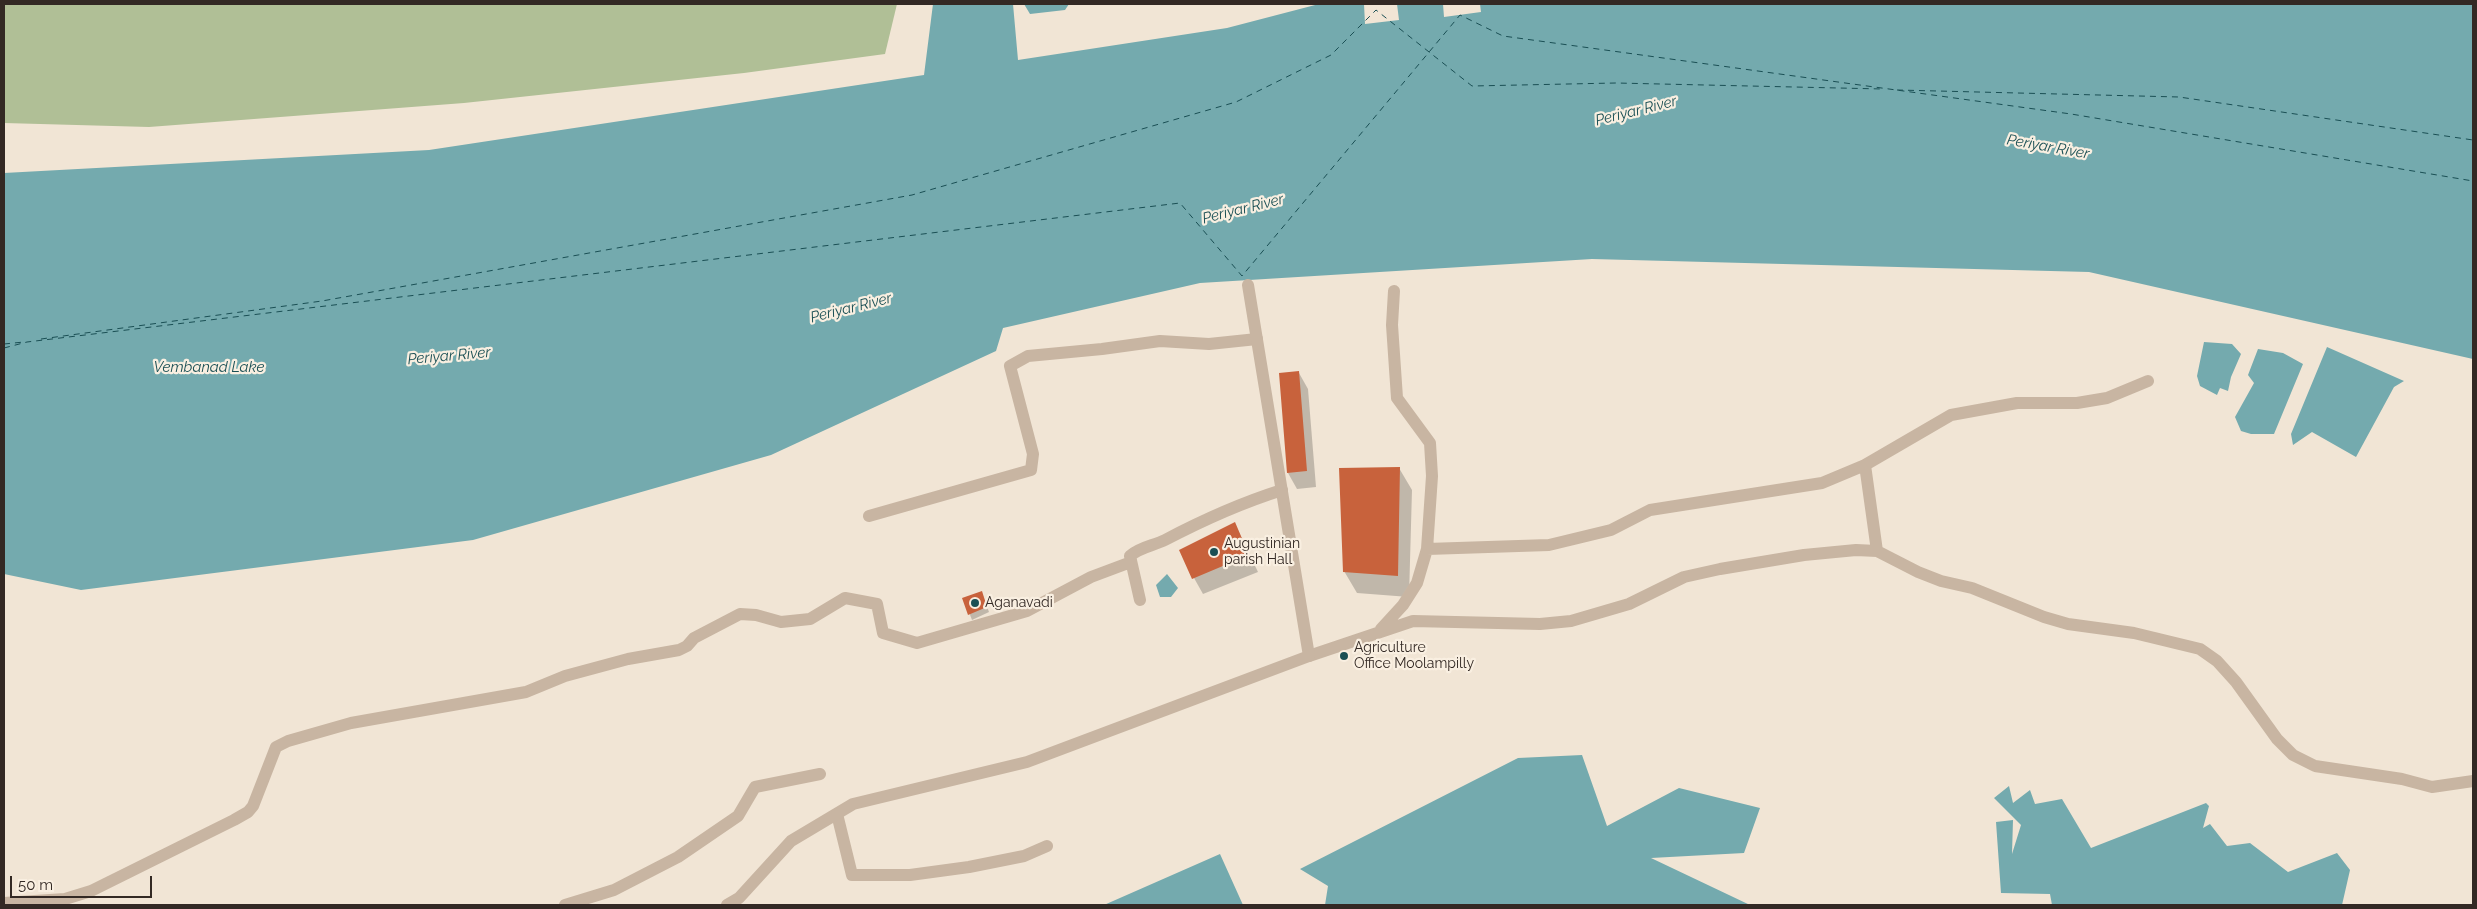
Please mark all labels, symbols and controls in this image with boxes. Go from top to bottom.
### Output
water label: Periyar River [1593,92,1679,130]
water label: Periyar River [2005,131,2091,163]
water label: Periyar River [1200,190,1286,228]
water label: Periyar River [808,289,894,327]
water label: Periyar River [407,343,491,369]
water label: Vembanad Lake [154,358,264,376]
place label: Augustinian parish Hall [1224,536,1300,568]
marker: Augustinian parish Hall [1208,546,1220,558]
place label: Aganavadi [985,595,1053,611]
marker: Aganavadi [969,597,981,609]
place label: Agriculture Office Moolampilly [1354,640,1474,672]
marker: Agriculture Office Moolampilly [1338,650,1350,662]
scale bar [12,866,155,898]
text: 50 m [18,876,53,894]

